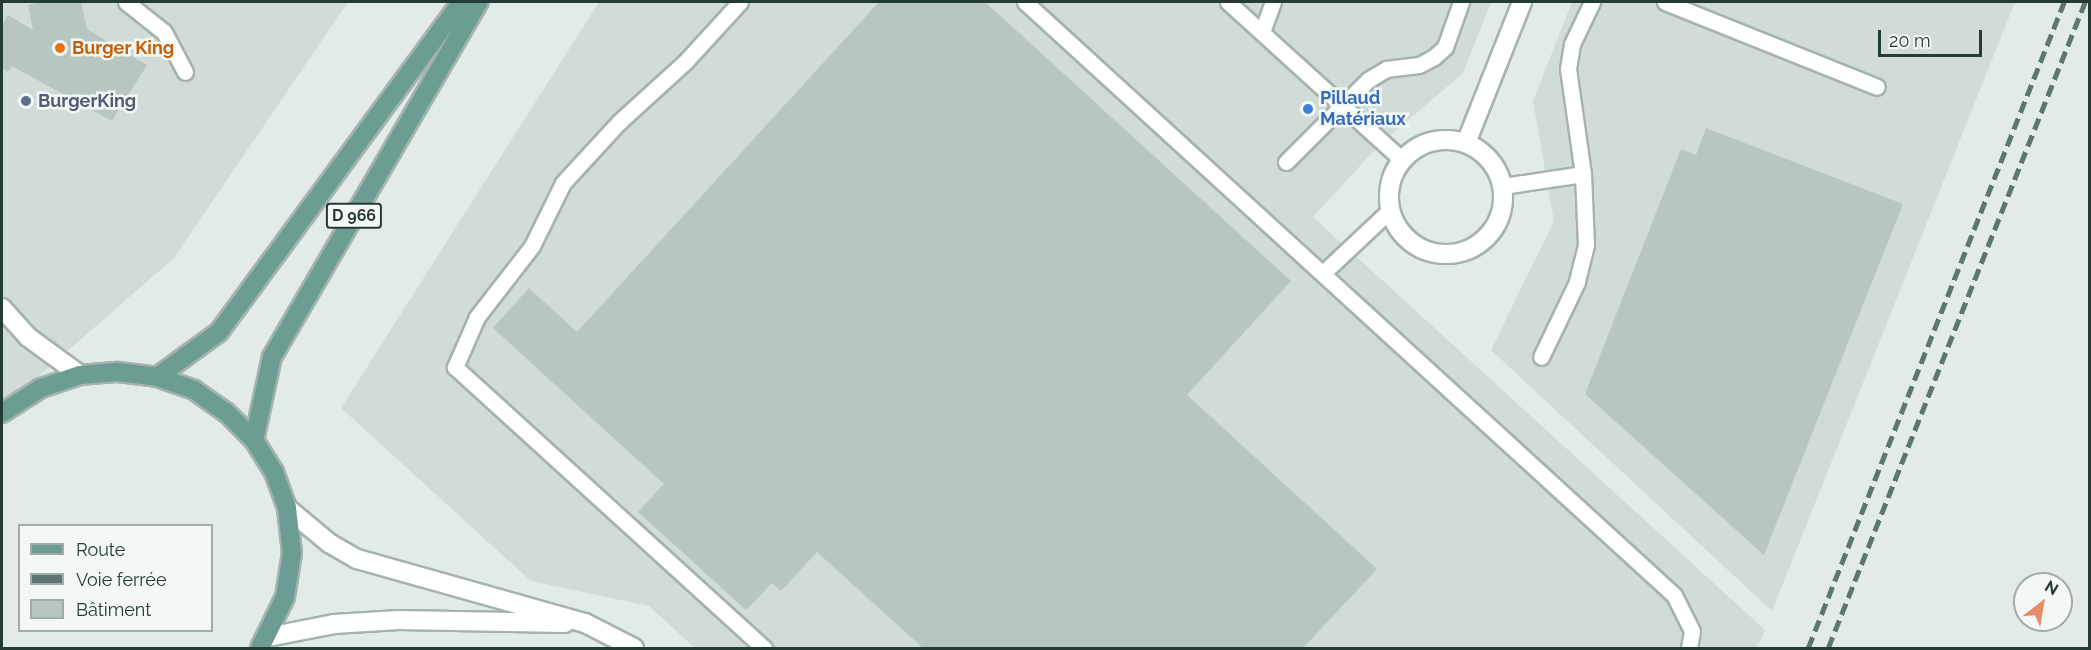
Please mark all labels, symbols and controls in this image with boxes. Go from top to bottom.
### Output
scale bar [1881,18,1984,56]
text: 20 m [1889,30,1931,51]
place label: Burger King [72,37,175,59]
marker: Burger King [53,41,67,55]
place label: Pillaud Matériaux [1320,88,1406,130]
place label: BurgerKing [38,90,136,112]
marker: BurgerKing [19,94,33,108]
marker: Pillaud Matériaux [1301,102,1315,116]
road number: D 966 [326,203,382,229]
legend [18,524,213,632]
text: Route [76,539,125,560]
text: Voie ferrée [76,569,167,590]
north arrow [2013,572,2073,632]
text: N [2041,577,2062,599]
text: Bâtiment [76,599,151,620]

